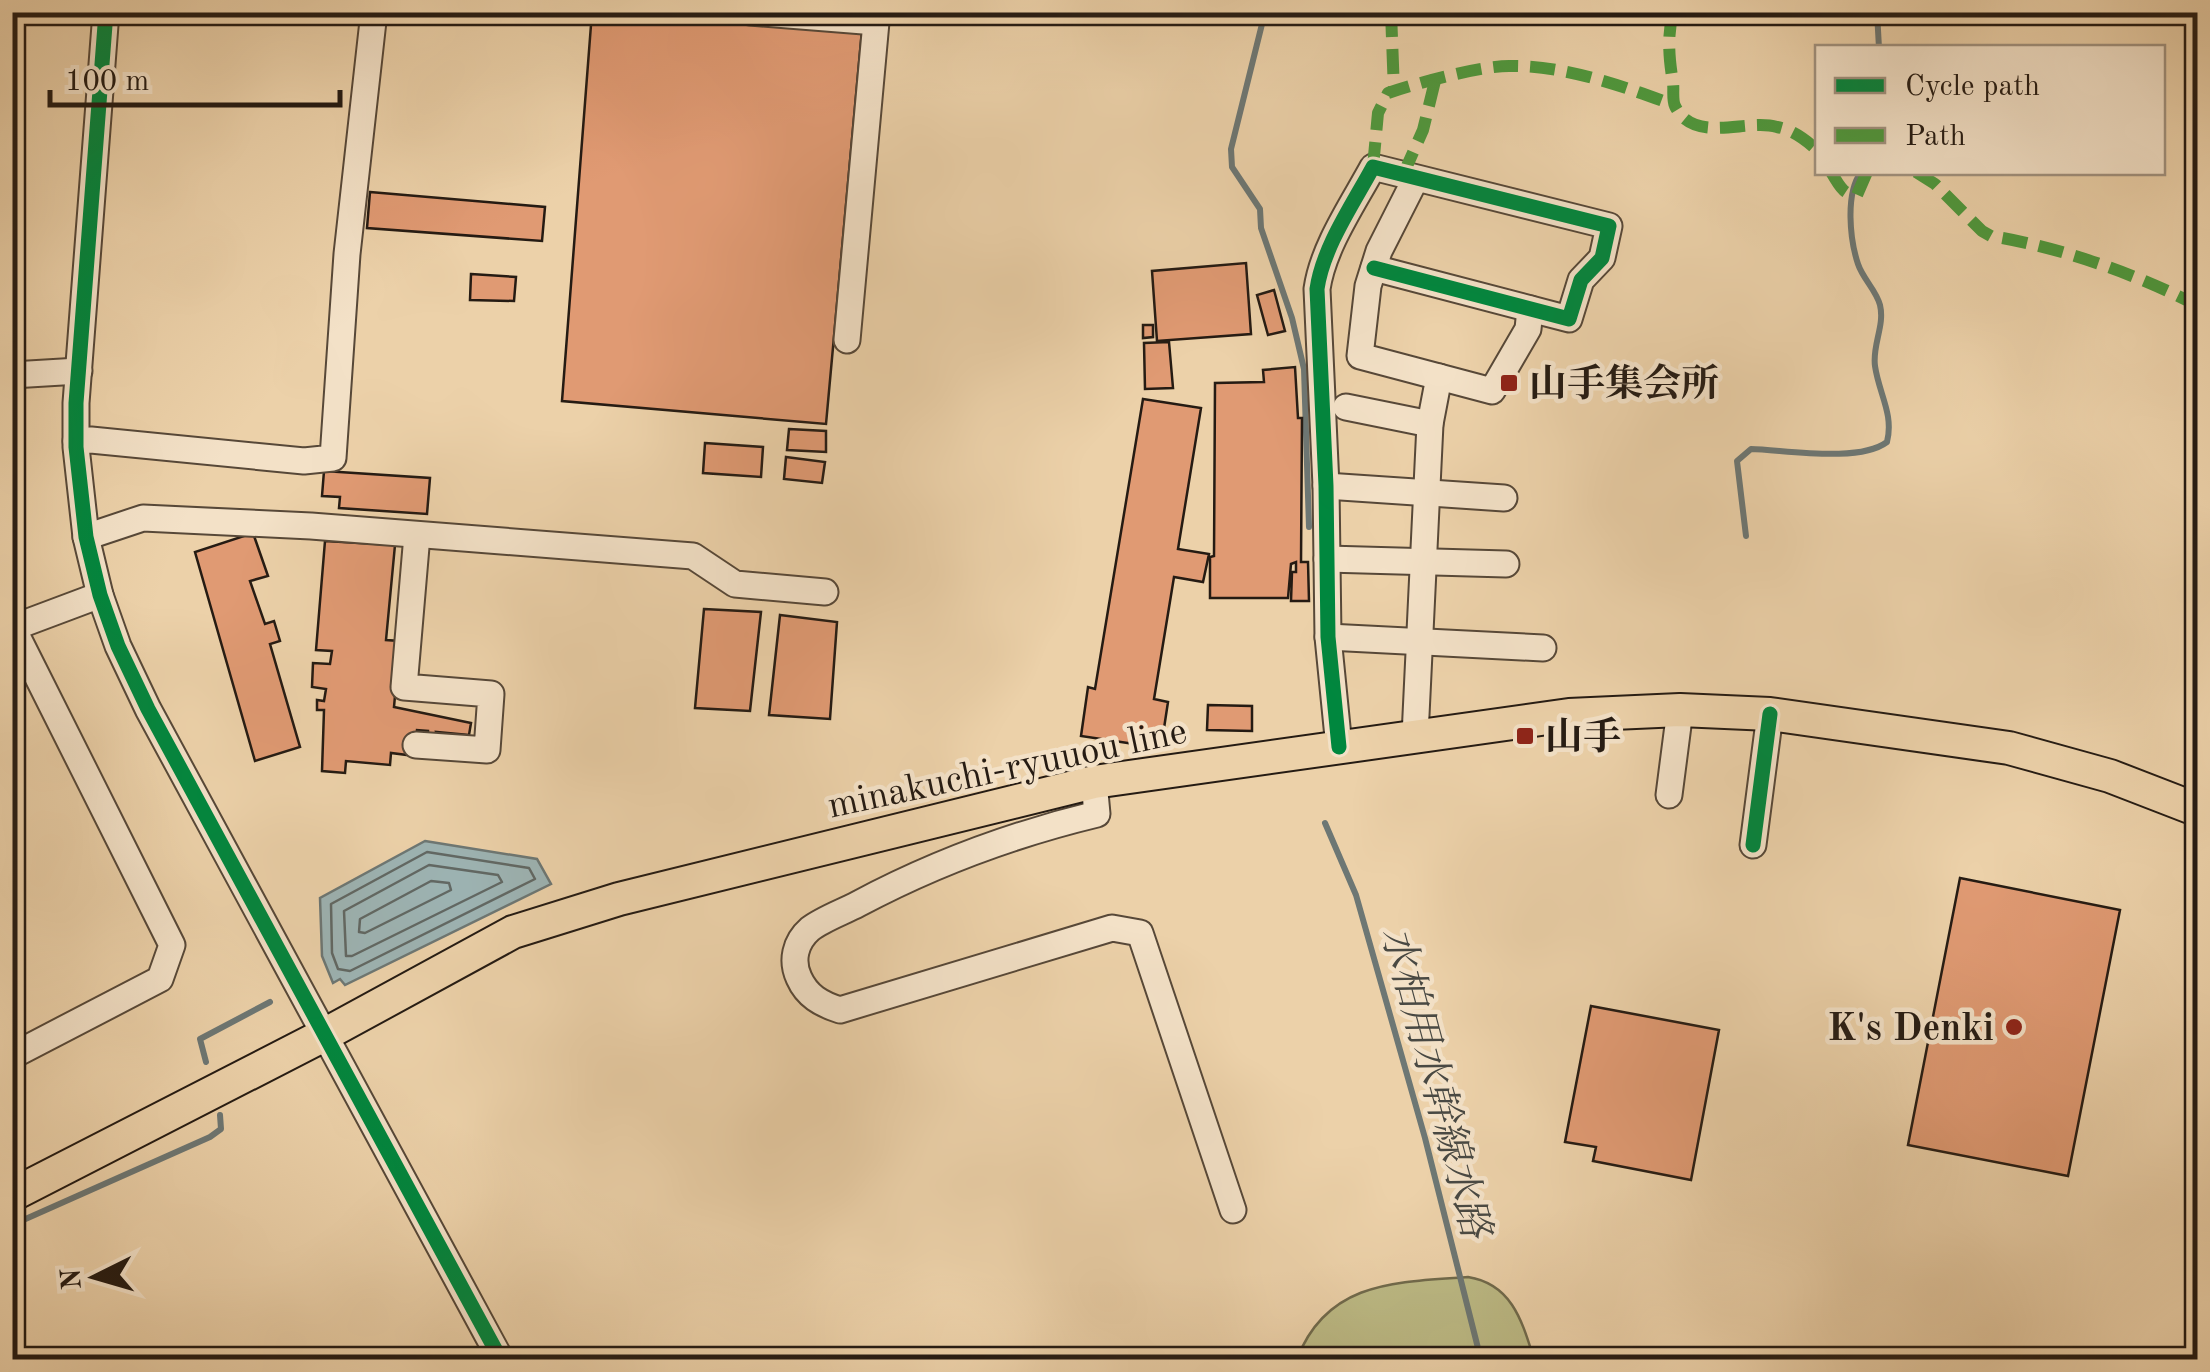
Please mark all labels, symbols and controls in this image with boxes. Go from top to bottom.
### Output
scale bar [50,45,340,107]
legend [1815,45,2165,175]
text: 100 m [65,67,149,97]
text: Cycle path [1905,72,2040,102]
text: Path [1905,122,1966,152]
place label: 山手集会所 [1529,363,1719,405]
marker: 山手集会所 [1498,372,1520,394]
street label: minakuchi-ryuuou line [825,713,1191,827]
place label: 山手 [1545,716,1621,758]
marker: 山手 [1514,725,1536,747]
water label: 水柏用水幹線水路 [1372,922,1499,1246]
place label: K's Denki [1827,1011,1994,1049]
marker: K's Denki [2003,1016,2025,1038]
north arrow [45,1227,145,1327]
text: N [58,1266,88,1291]

